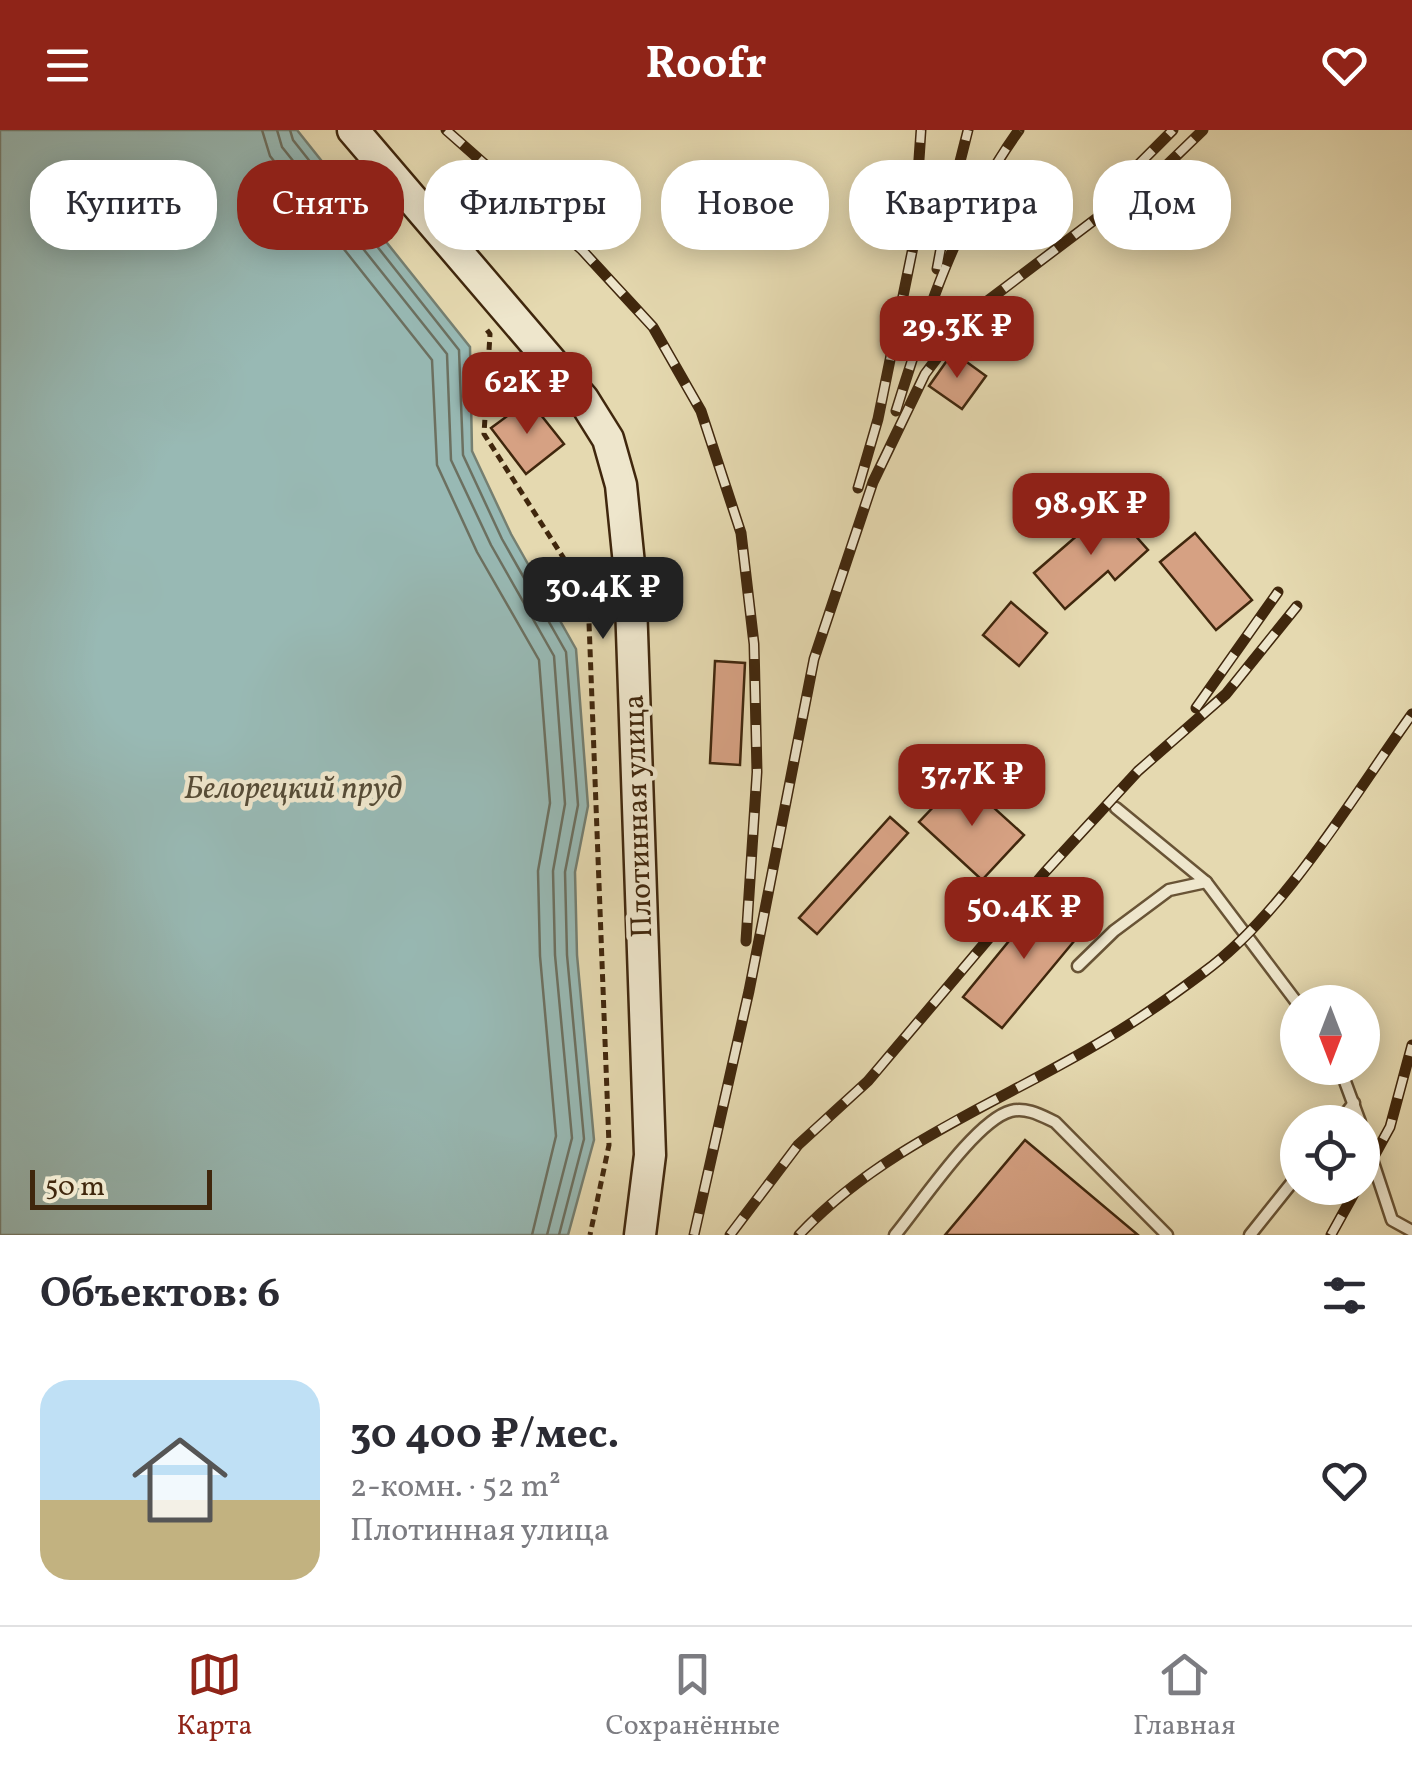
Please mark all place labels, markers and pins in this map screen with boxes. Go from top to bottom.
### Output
pin: 29.3K ₽ [865,296,1049,381]
pin: 62K ₽ [457,352,597,437]
pin: 98.9K ₽ [999,473,1183,558]
pin: 30.4K ₽ [511,557,695,642]
pin: 37.7K ₽ [880,744,1064,829]
pin: 50.4K ₽ [932,877,1116,962]

